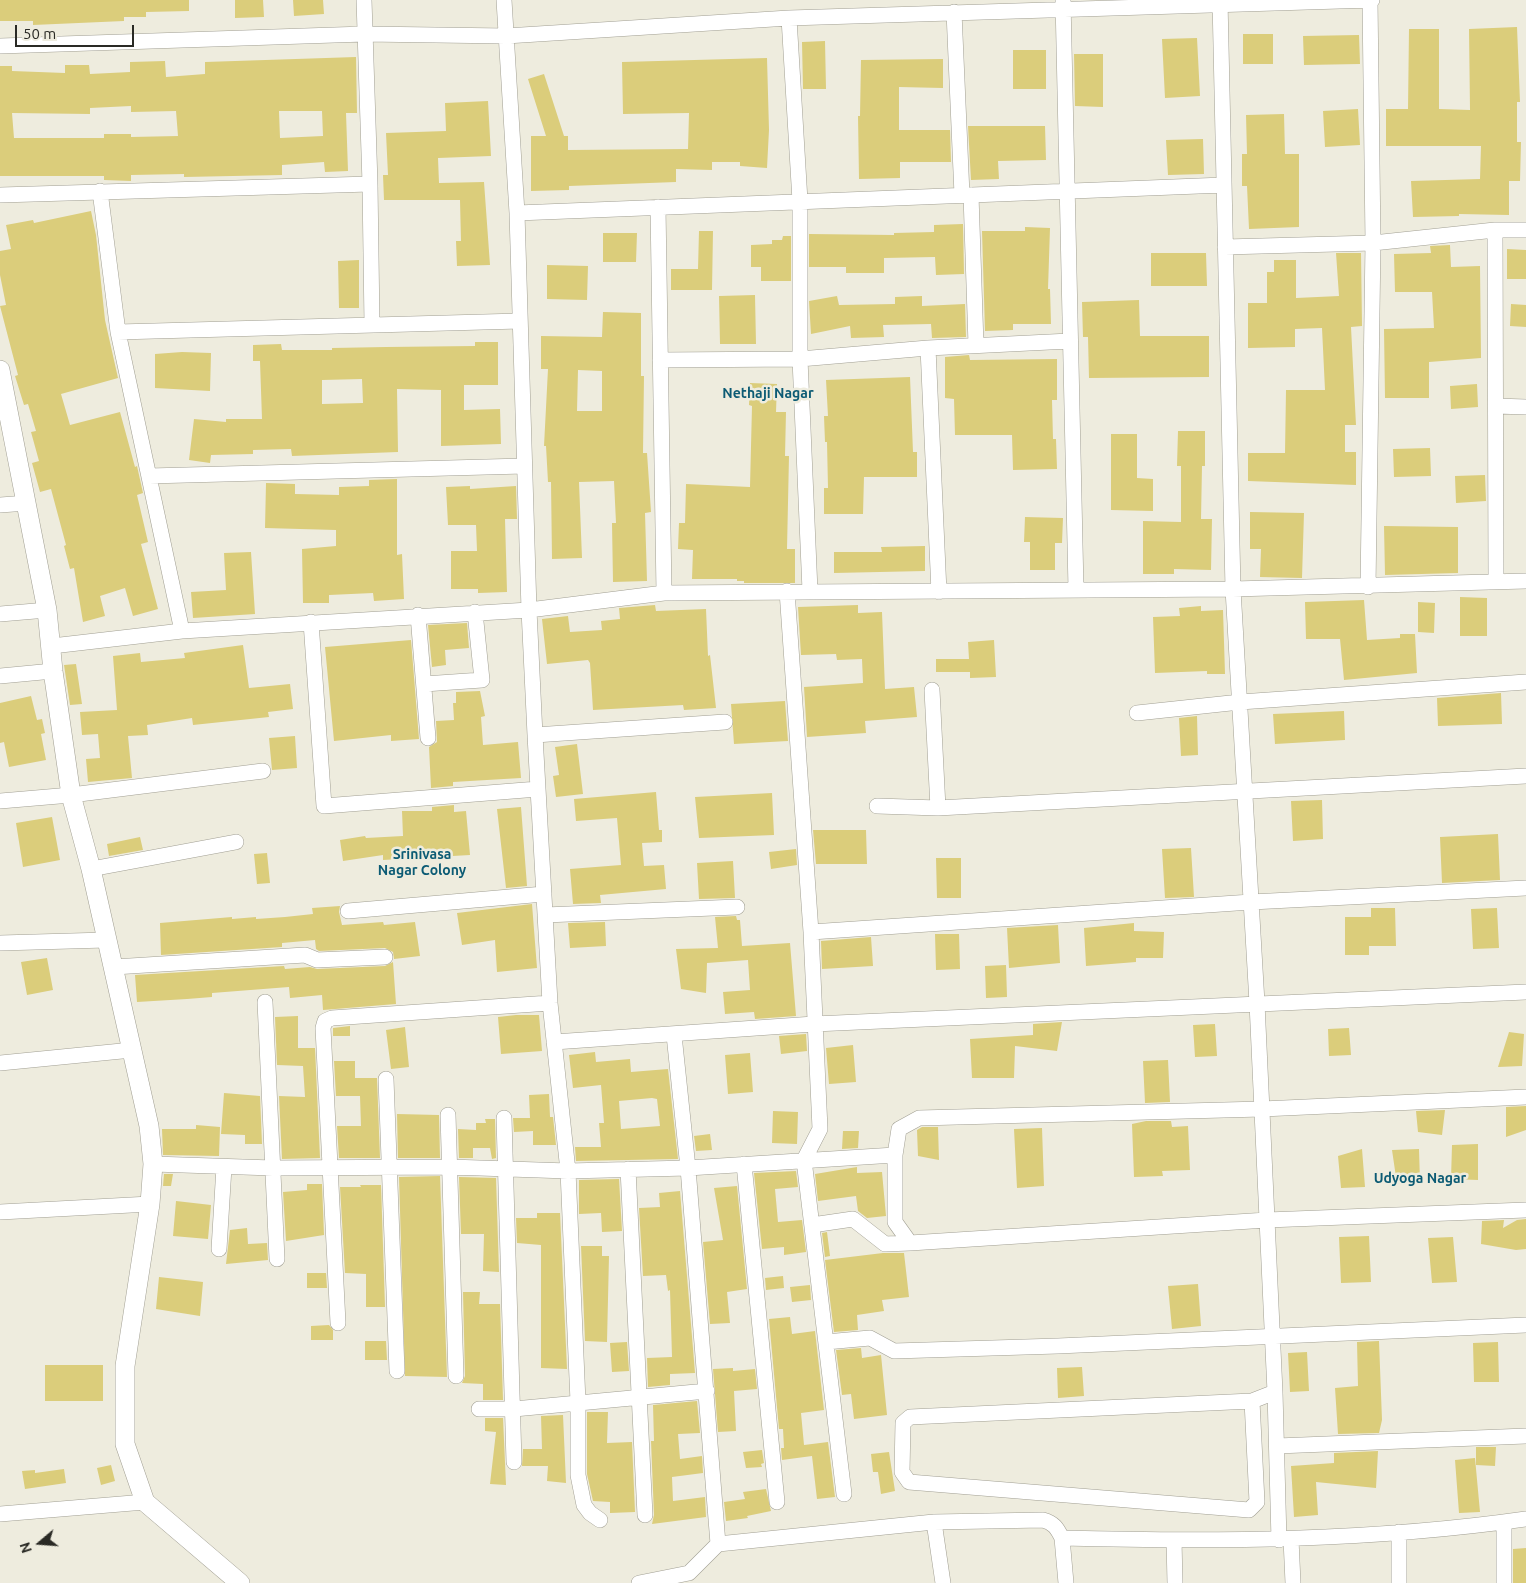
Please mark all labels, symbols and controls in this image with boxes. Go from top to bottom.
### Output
scale bar [18,15,136,47]
text: 50 m [23,25,56,42]
district label: Nethaji Nagar [722,385,814,401]
district label: Srinivasa Nagar Colony [378,846,466,879]
district label: Udyoga Nagar [1374,1170,1466,1186]
north arrow [15,1518,65,1568]
text: N [17,1540,35,1555]

